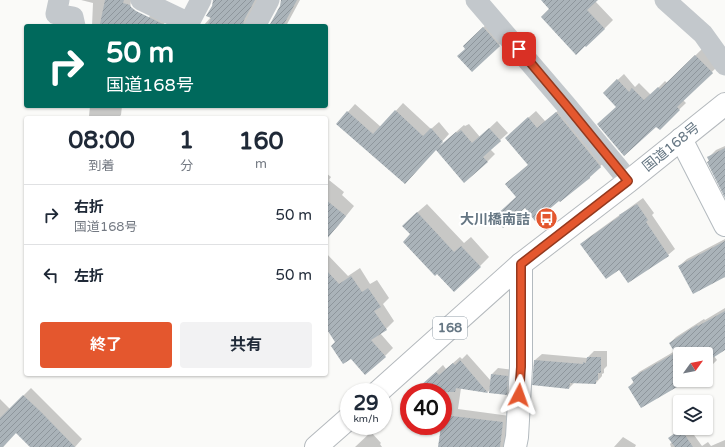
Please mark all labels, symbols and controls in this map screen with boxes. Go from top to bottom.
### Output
pin [502,32,536,66]
text: 50 m [106,36,174,70]
icon: arrive [508,38,530,60]
icon: right [40,40,92,92]
text: 国道168号 [106,74,194,96]
street label: 国道168号 [639,119,703,175]
text: 08:00 [68,126,135,155]
text: 1 [179,126,194,155]
text: 160 [238,127,284,156]
text: m [255,156,267,172]
text: 到着 [89,158,115,174]
text: 分 [180,158,193,174]
text: 右折 [74,198,104,216]
icon: right [40,204,62,226]
text: 50 m [275,206,312,224]
bus stop icon: 大川橋南詰 [533,206,559,232]
place label: 大川橋南詰 [460,211,530,228]
text: 国道168号 [74,219,138,235]
icon: left [40,264,62,286]
text: 50 m [275,266,312,284]
text: 左折 [74,267,104,285]
road number: 168 [433,317,467,339]
button: 終了 [40,322,172,368]
button: 共有 [180,322,312,368]
north arrow [673,347,713,387]
map controls [673,347,713,435]
position arrow [498,374,540,416]
speed limit sign: 40 [400,383,452,435]
text: 29 [353,392,379,416]
button: layers [673,395,713,435]
text: km/h [353,413,379,425]

